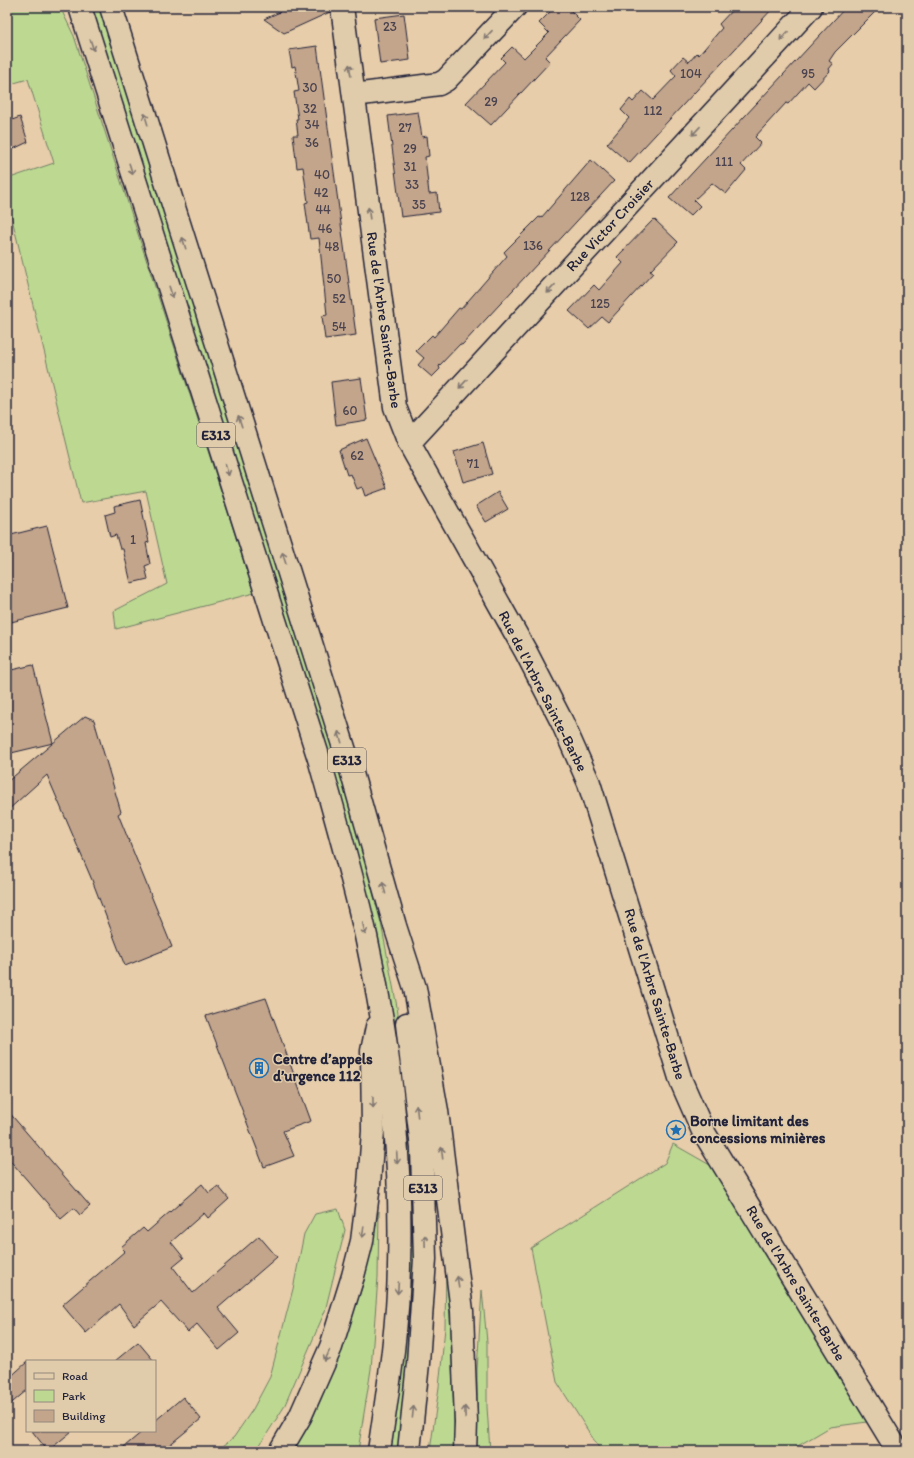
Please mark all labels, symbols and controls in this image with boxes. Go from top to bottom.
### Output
house number: 23 [383,19,397,34]
one-way arrow [483,30,493,40]
one-way arrow [780,31,789,41]
one-way arrow [89,38,96,51]
one-way arrow [346,64,354,77]
house number: 104 [680,66,702,81]
house number: 95 [801,66,815,81]
house number: 30 [302,80,318,95]
house number: 29 [484,94,498,109]
house number: 32 [303,101,317,116]
house number: 112 [644,103,663,118]
one-way arrow [141,113,149,125]
house number: 34 [305,117,320,132]
house number: 27 [398,120,412,135]
one-way arrow [691,126,701,136]
house number: 36 [305,135,319,150]
house number: 29 [403,141,417,156]
house number: 111 [715,154,733,169]
house number: 31 [403,159,417,174]
one-way arrow [128,162,135,175]
house number: 40 [314,167,330,182]
street label: Rue Victor Croisier [562,175,658,275]
house number: 33 [405,177,419,192]
house number: 42 [314,185,328,200]
house number: 128 [570,189,590,204]
house number: 35 [412,197,426,212]
house number: 44 [315,202,331,217]
one-way arrow [365,207,373,220]
house number: 46 [318,221,332,236]
street label: Rue de l'Arbre Sainte-Barbe [363,231,405,409]
one-way arrow [180,237,187,250]
house number: 136 [523,238,543,253]
house number: 48 [325,239,339,254]
house number: 50 [327,271,341,286]
one-way arrow [547,283,556,293]
one-way arrow [168,286,175,299]
house number: 52 [332,291,346,306]
house number: 125 [590,296,610,311]
house number: 54 [332,319,347,334]
one-way arrow [458,379,468,389]
house number: 60 [343,403,357,418]
one-way arrow [236,414,243,427]
road number: E313 [197,423,235,447]
house number: 62 [350,448,364,463]
house number: 71 [467,456,479,471]
one-way arrow [224,463,231,476]
house number: 1 [130,532,136,547]
one-way arrow [280,551,287,564]
street label: Rue de l'Arbre Sainte-Barbe [495,608,591,774]
one-way arrow [336,730,343,743]
road number: E313 [328,748,366,772]
one-way arrow [380,882,387,895]
street label: Rue de l'Arbre Sainte-Barbe [620,906,690,1082]
one-way arrow [361,922,368,935]
place label: Centre d’appels d’urgence 112 [273,1050,373,1086]
building icon: Centre d’appels d’urgence 112 [248,1057,270,1079]
one-way arrow [369,1095,377,1108]
one-way arrow [414,1105,421,1118]
place label: Borne limitant des concessions minières [690,1112,826,1147]
place icon: Borne limitant des concessions minières [665,1119,687,1141]
one-way arrow [438,1147,446,1160]
one-way arrow [393,1151,401,1164]
road number: E313 [404,1176,442,1200]
street label: Rue de l'Arbre Sainte-Barbe [742,1202,850,1364]
one-way arrow [359,1225,367,1238]
one-way arrow [421,1235,428,1248]
one-way arrow [454,1276,462,1289]
one-way arrow [394,1281,401,1294]
one-way arrow [323,1350,331,1362]
legend [26,1360,156,1432]
text: Road [62,1369,88,1383]
text: Park [62,1389,86,1403]
one-way arrow [409,1406,417,1419]
one-way arrow [461,1406,469,1419]
text: Building [62,1409,106,1423]

